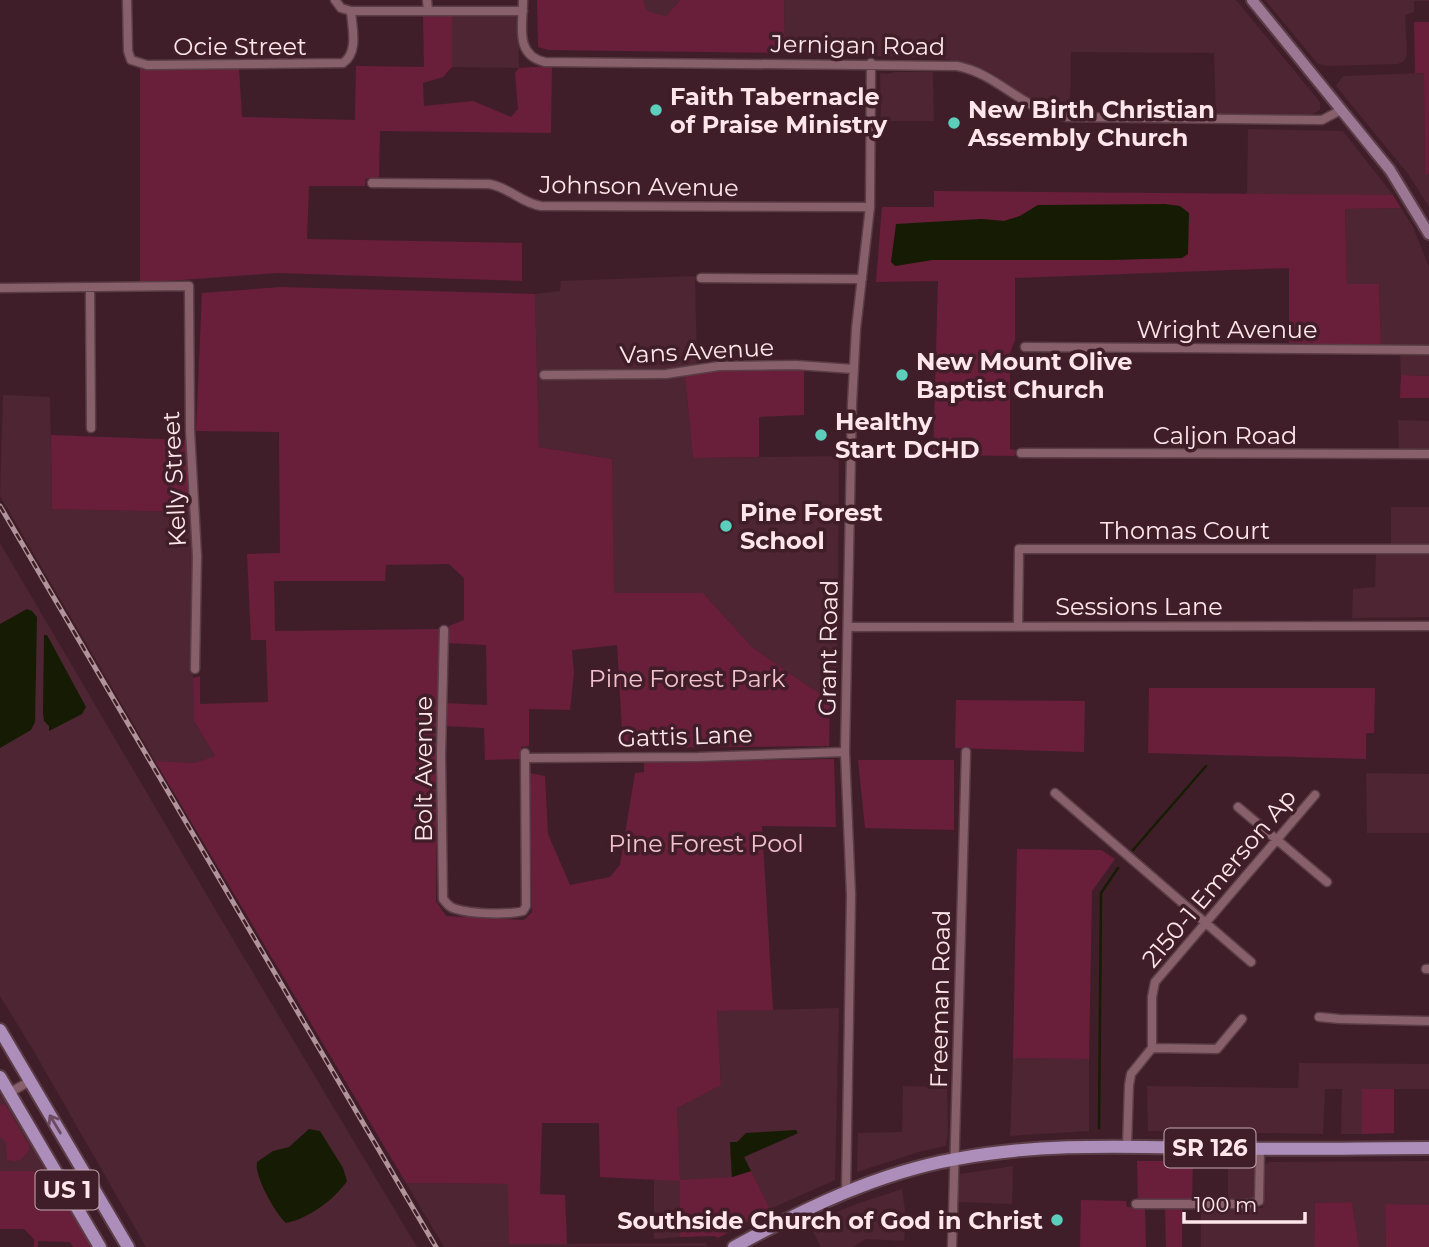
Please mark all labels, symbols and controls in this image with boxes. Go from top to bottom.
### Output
street label: Jernigan Road [770,29,945,61]
street label: Ocie Street [173,32,307,61]
place label: Faith Tabernacle of Praise Ministry [670,82,888,139]
place label: New Birth Christian Assembly Church [967,95,1215,152]
marker: Faith Tabernacle of Praise Ministry [648,102,664,118]
marker: New Birth Christian Assembly Church [946,115,962,131]
street label: Johnson Avenue [538,170,739,202]
street label: Wright Avenue [1137,315,1318,344]
street label: Vans Avenue [619,332,775,370]
place label: New Mount Olive Baptist Church [916,347,1132,404]
marker: New Mount Olive Baptist Church [894,367,910,383]
place label: Healthy Start DCHD [835,407,979,464]
street label: Kelly Street [156,410,192,547]
street label: Caljon Road [1153,421,1297,450]
marker: Healthy Start DCHD [813,427,829,443]
place label: Pine Forest School [740,498,883,555]
street label: Thomas Court [1100,516,1270,545]
marker: Pine Forest School [718,518,734,534]
street label: Grant Road [812,580,844,716]
street label: Sessions Lane [1055,592,1223,621]
park label: Pine Forest Park [589,664,786,693]
street label: Bolt Avenue [409,696,438,842]
street label: Gattis Lane [617,719,753,753]
street label: 2150-1 Emerson Ap [1136,783,1302,973]
park label: Pine Forest Pool [608,829,804,858]
street label: Freeman Road [924,910,956,1088]
one-way arrow [48,1114,62,1134]
road number: SR 126 [1164,1128,1256,1168]
road number: US 1 [36,1170,98,1210]
scale bar [1184,1180,1305,1224]
text: 100 m [1194,1192,1257,1217]
place label: Southside Church of God in Christ [617,1206,1044,1235]
marker: Southside Church of God in Christ [1049,1212,1065,1228]

